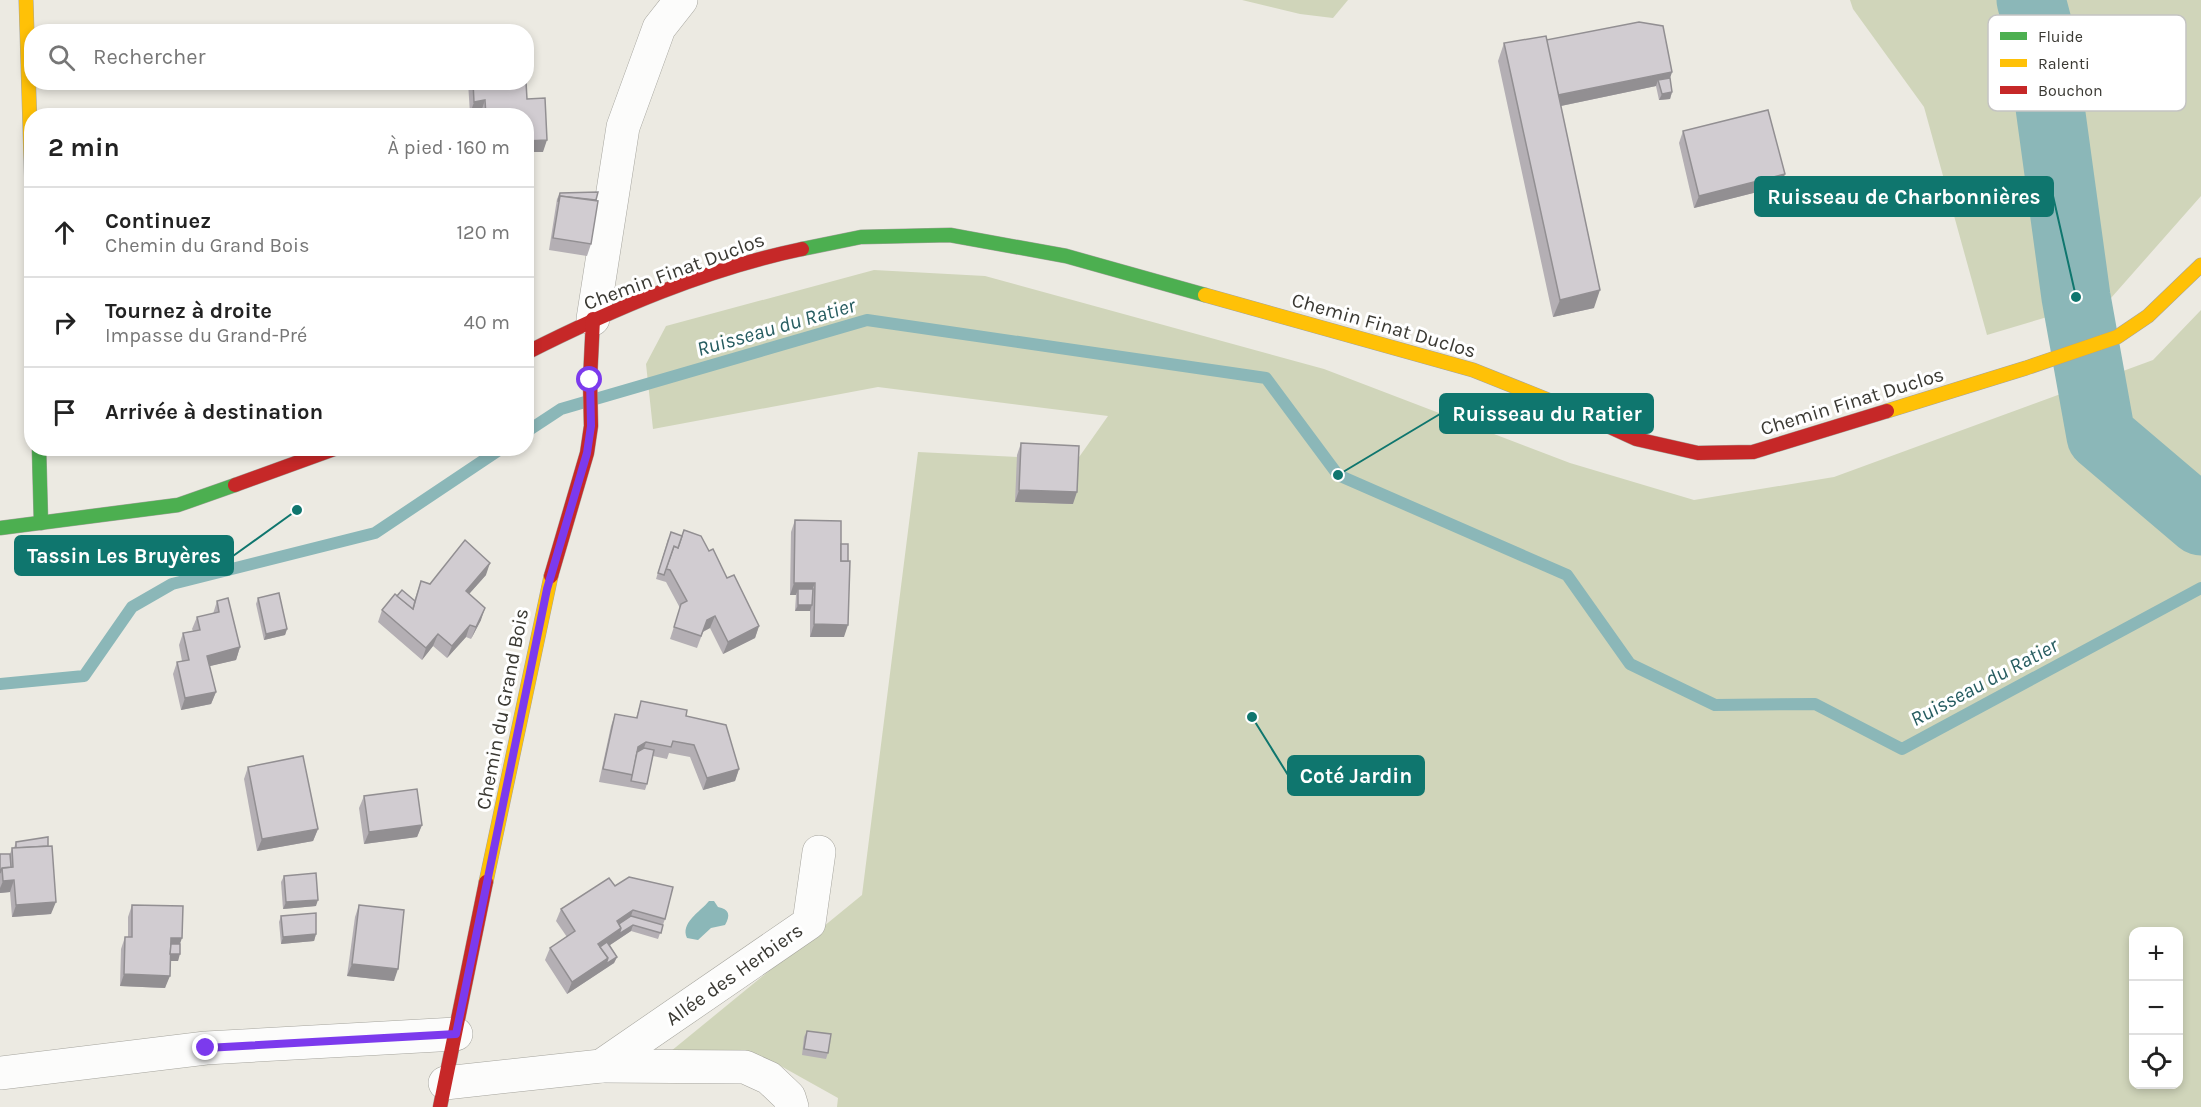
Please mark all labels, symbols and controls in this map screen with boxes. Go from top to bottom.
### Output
legend [1988,15,2186,111]
search box [24,24,534,90]
text: Fluide [2038,27,2083,46]
icon: search [45,41,78,74]
text: Rechercher [93,44,206,70]
text: Ralenti [2038,54,2090,73]
text: Bouchon [2038,81,2103,100]
text: 2 min [48,132,120,163]
text: À pied · 160 m [388,136,510,159]
callout: Ruisseau de Charbonnières [1755,177,2053,216]
text: Ruisseau de Charbonnières [1767,185,2041,209]
text: Continuez [105,208,211,234]
icon: ahead [48,216,81,249]
text: 120 m [456,221,510,244]
street label: Chemin Finat Duclos [581,228,768,315]
text: Chemin du Grand Bois [105,234,309,257]
street label: Chemin Finat Duclos [1289,288,1479,363]
water label: Ruisseau du Ratier [694,293,859,361]
text: Tournez à droite [105,298,272,324]
icon: right [48,306,81,339]
text: 40 m [464,311,510,334]
text: Impasse du Grand-Pré [105,324,307,347]
street label: Chemin Finat Duclos [1758,363,1947,440]
route start [576,366,602,392]
callout: Ruisseau du Ratier [1440,394,1653,433]
icon: arrive [48,396,81,429]
text: Arrivée à destination [105,399,323,425]
text: Ruisseau du Ratier [1452,402,1642,426]
callout: Tassin Les Bruyères [15,536,233,575]
text: Tassin Les Bruyères [27,544,221,568]
street label: Chemin du Grand Bois [472,607,533,812]
water label: Ruisseau du Ratier [1906,633,2063,731]
callout: Coté Jardin [1288,756,1424,795]
text: Coté Jardin [1300,764,1412,788]
street label: Allée des Herbiers [661,919,807,1030]
map controls [2129,927,2183,1089]
button: + [2129,927,2183,981]
button: − [2129,981,2183,1035]
route end [192,1034,218,1060]
button: locate [2129,1035,2183,1089]

